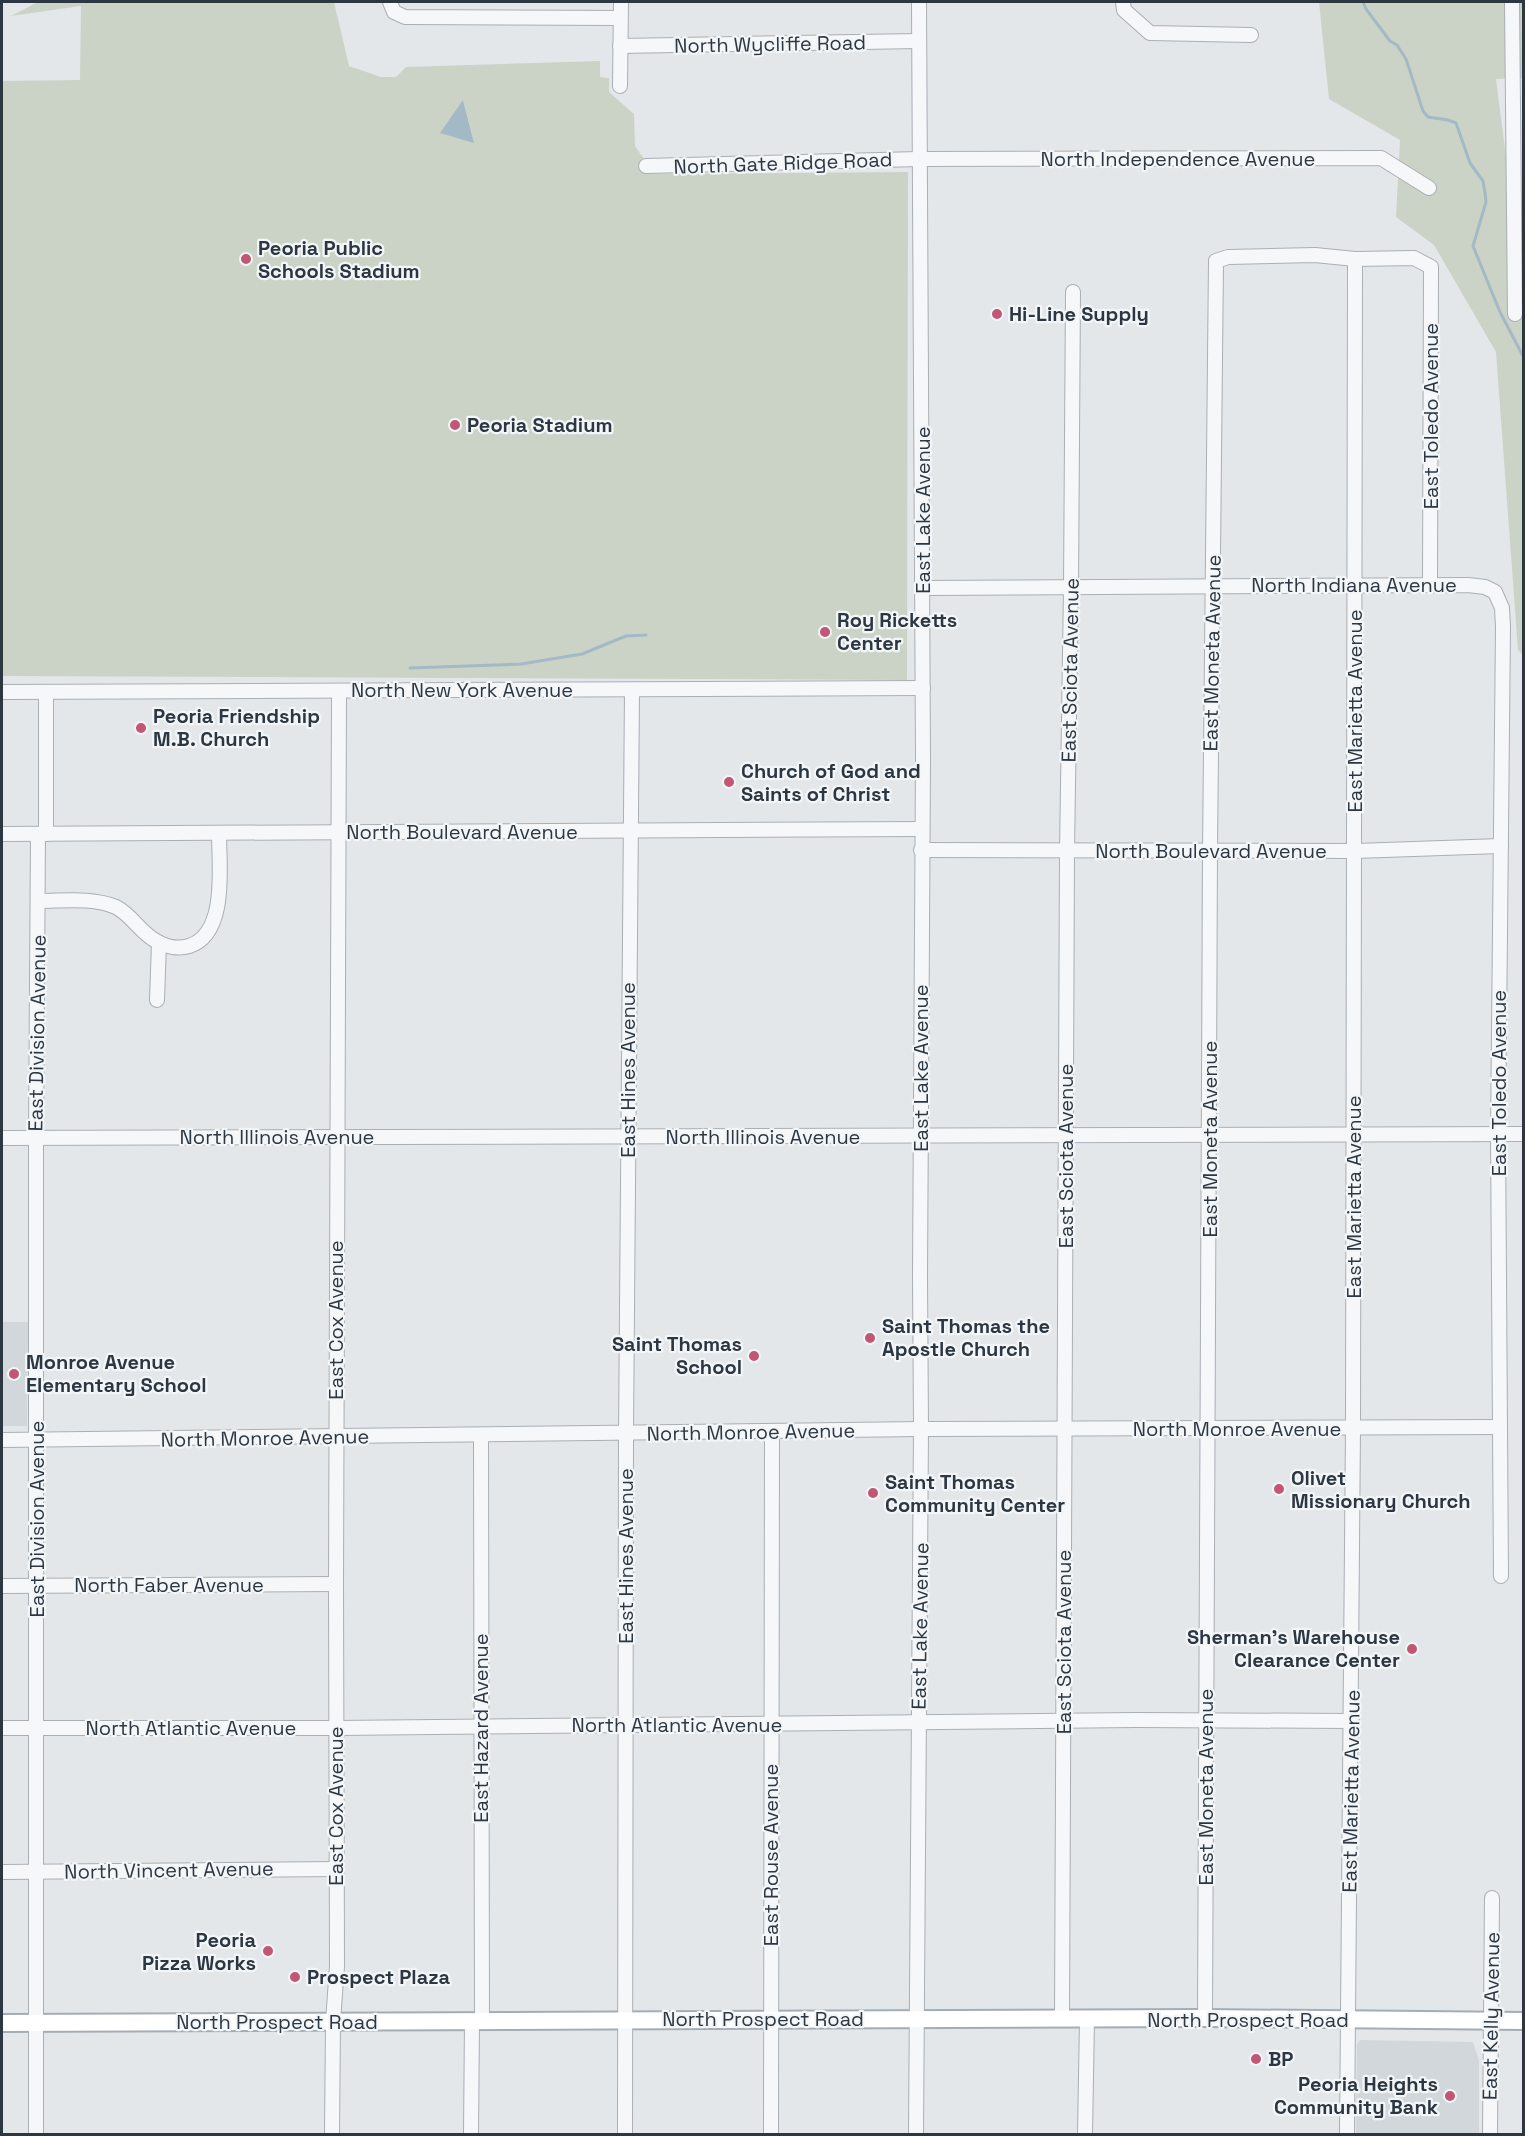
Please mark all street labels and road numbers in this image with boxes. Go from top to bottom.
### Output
street label: North Wycliffe Road [674,29,866,59]
street label: North Gate Ridge Road [673,146,893,180]
street label: North Independence Avenue [1041,146,1315,172]
street label: East Toledo Avenue [1418,323,1444,509]
street label: East Lake Avenue [910,426,936,594]
street label: East Moneta Avenue [1197,554,1227,752]
street label: North Indiana Avenue [1251,572,1457,598]
street label: East Sciota Avenue [1055,578,1085,762]
street label: East Marietta Avenue [1342,609,1368,813]
street label: North New York Avenue [351,677,573,703]
street label: North Boulevard Avenue [346,819,578,845]
street label: North Boulevard Avenue [1095,838,1327,864]
street label: East Division Avenue [22,934,52,1132]
street label: East Hines Avenue [615,982,641,1158]
street label: East Lake Avenue [908,984,934,1152]
street label: East Toledo Avenue [1486,990,1512,1176]
street label: East Moneta Avenue [1197,1041,1223,1237]
street label: East Sciota Avenue [1053,1064,1079,1248]
street label: East Marietta Avenue [1341,1095,1367,1299]
street label: North Illinois Avenue [180,1124,374,1150]
street label: North Illinois Avenue [666,1124,860,1150]
street label: East Cox Avenue [323,1240,349,1400]
street label: North Monroe Avenue [1133,1416,1341,1442]
street label: North Monroe Avenue [646,1417,856,1447]
street label: East Division Avenue [24,1421,50,1617]
street label: North Monroe Avenue [160,1423,370,1453]
street label: East Hines Avenue [613,1468,639,1644]
street label: East Lake Avenue [906,1542,934,1710]
street label: East Sciota Avenue [1051,1550,1077,1734]
street label: North Faber Avenue [74,1572,264,1598]
street label: East Hazard Avenue [468,1633,494,1823]
street label: East Moneta Avenue [1193,1689,1219,1885]
street label: East Marietta Avenue [1336,1689,1366,1893]
street label: North Atlantic Avenue [572,1712,782,1738]
street label: North Atlantic Avenue [86,1715,296,1741]
street label: East Cox Avenue [323,1726,349,1886]
street label: East Rouse Avenue [758,1764,784,1946]
street label: North Vincent Avenue [64,1855,274,1885]
street label: East Kelly Avenue [1477,1932,1505,2100]
street label: North Prospect Road [662,2006,864,2032]
street label: North Prospect Road [1147,2007,1349,2033]
street label: North Prospect Road [176,2009,378,2035]

